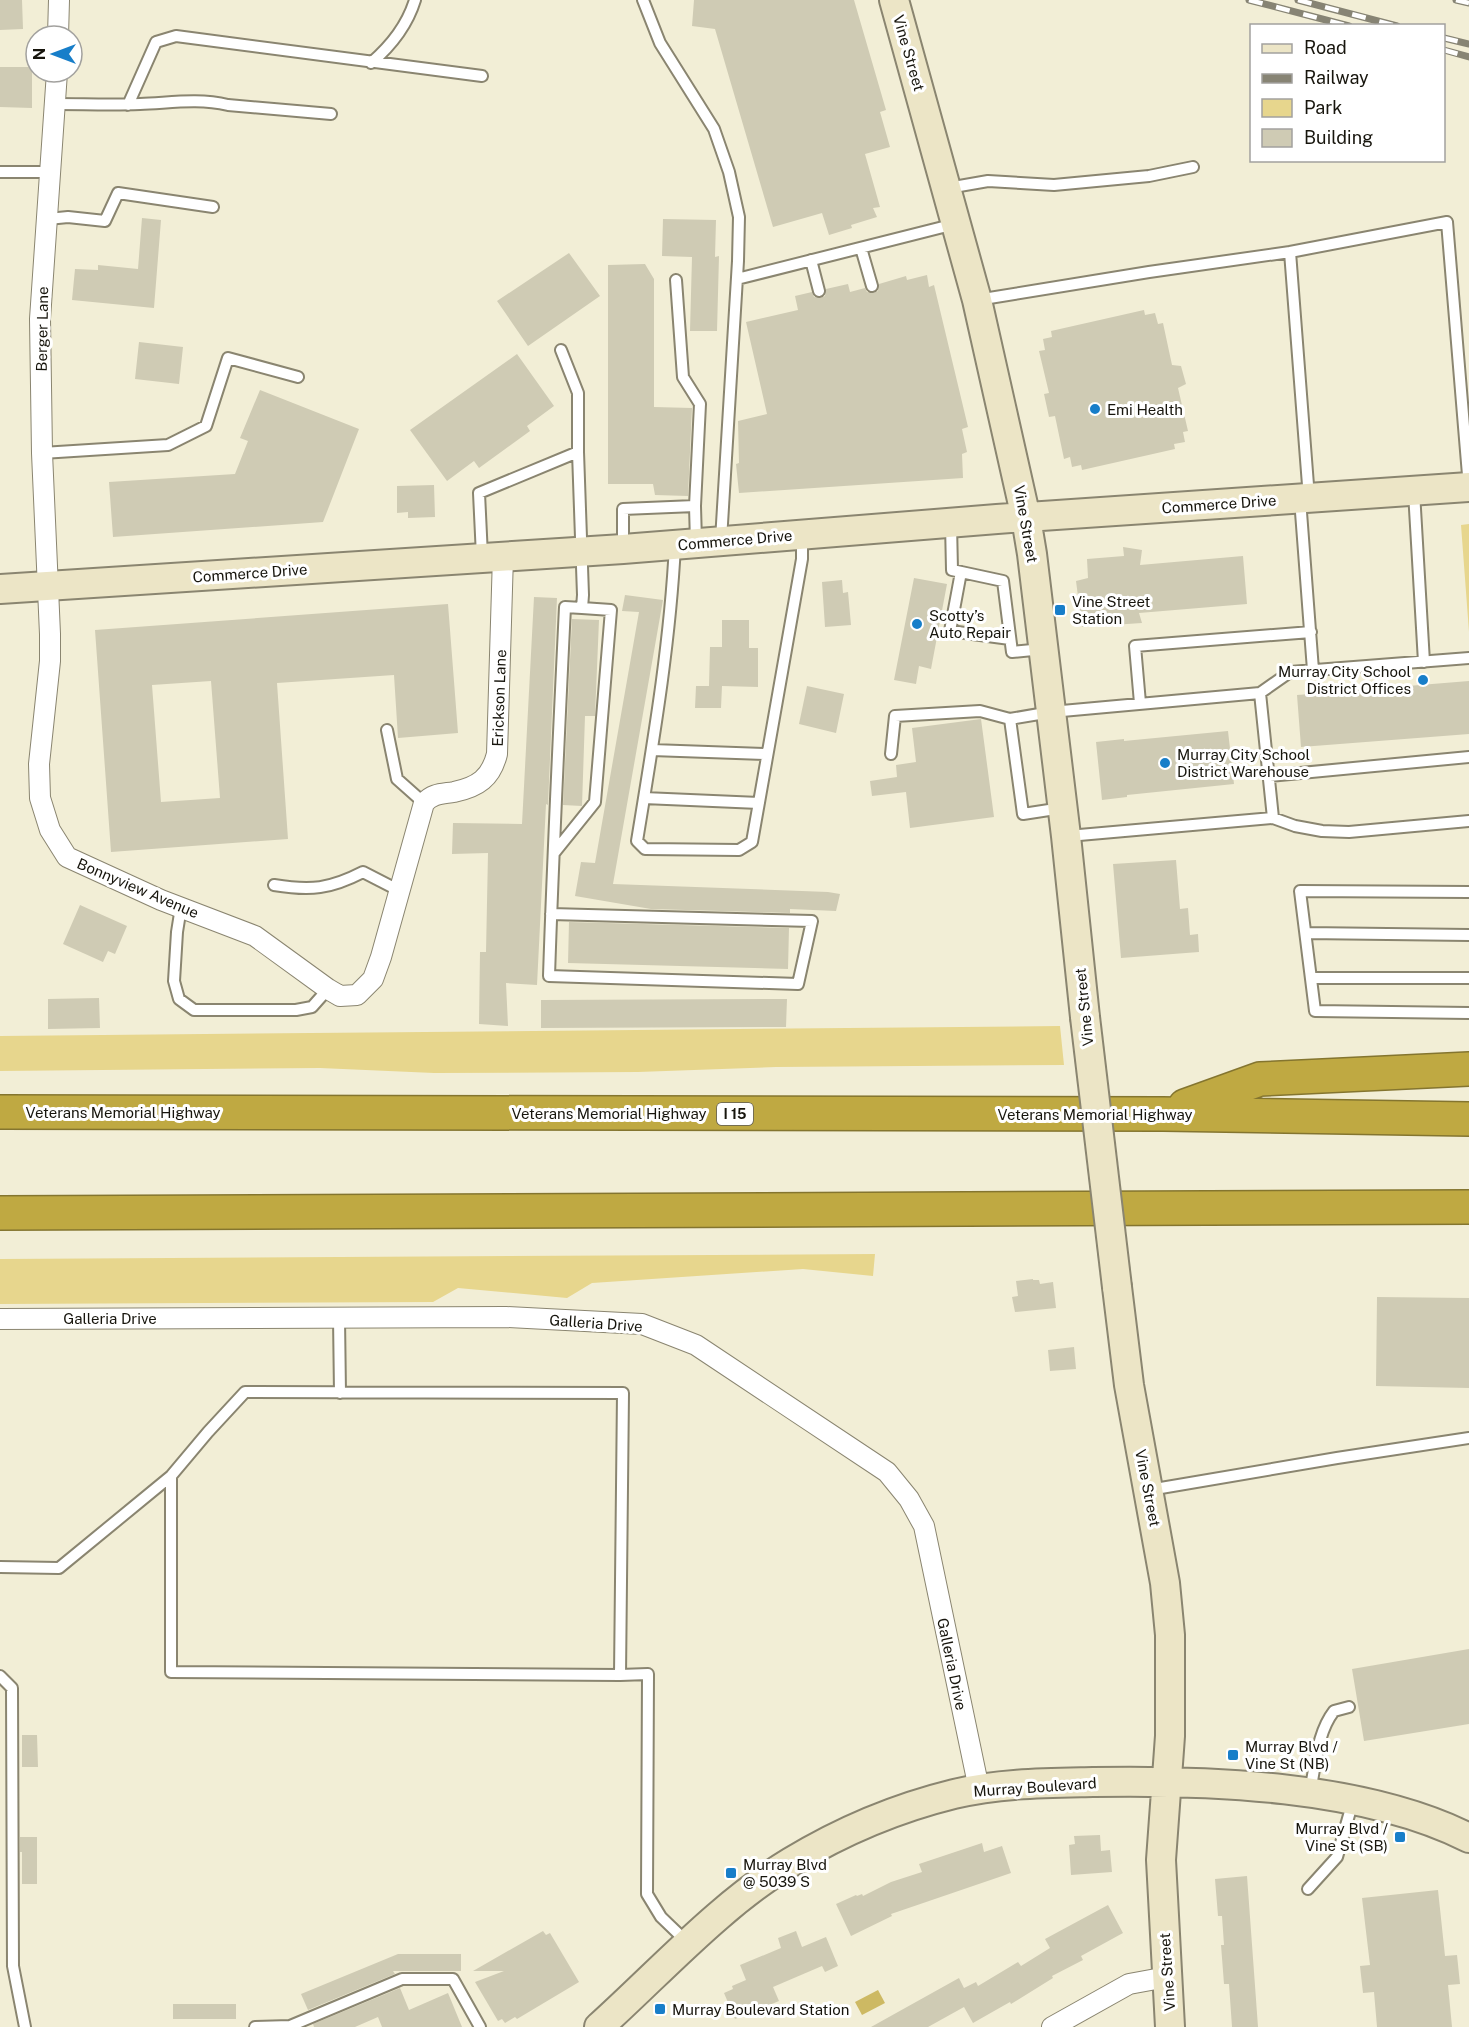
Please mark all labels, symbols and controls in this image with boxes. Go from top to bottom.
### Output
street label: Vine Street [890,13,928,93]
north arrow [24,24,84,84]
legend [1250,24,1445,162]
text: Road [1304,37,1347,58]
text: N [30,48,49,60]
text: Railway [1304,67,1369,88]
text: Park [1304,97,1342,118]
text: Building [1304,127,1373,148]
street label: Berger Lane [33,286,51,372]
place label: Emi Health [1107,401,1183,418]
marker: Emi Health [1088,402,1102,416]
street label: Vine Street [1011,484,1041,564]
street label: Commerce Drive [1161,492,1277,516]
street label: Commerce Drive [677,527,793,553]
street label: Commerce Drive [192,561,308,585]
place label: Vine Street Station [1072,593,1151,627]
marker: Vine Street Station [1053,603,1067,617]
place label: Scotty’s Auto Repair [929,607,1011,641]
marker: Scotty’s Auto Repair [910,617,924,631]
street label: Erickson Lane [489,649,509,747]
place label: Murray City School District Offices [1278,663,1411,697]
marker: Murray City School District Offices [1416,673,1430,687]
place label: Murray City School District Warehouse [1177,746,1310,780]
marker: Murray City School District Warehouse [1158,756,1172,770]
street label: Bonnyview Avenue [75,855,201,921]
street label: Vine Street [1071,967,1097,1047]
road number: I 15 [717,1103,753,1125]
street label: Veterans Memorial Highway [25,1104,221,1121]
street label: Veterans Memorial Highway [511,1105,707,1122]
street label: Veterans Memorial Highway [997,1106,1193,1123]
street label: Galleria Drive [63,1310,157,1327]
street label: Galleria Drive [549,1311,643,1335]
street label: Vine Street [1132,1448,1164,1528]
street label: Galleria Drive [934,1616,970,1712]
place label: Murray Blvd / Vine St (NB) [1245,1738,1339,1772]
marker: Murray Blvd / Vine St (NB) [1226,1748,1240,1762]
street label: Murray Boulevard [973,1774,1097,1800]
place label: Murray Blvd / Vine St (SB) [1295,1820,1389,1854]
marker: Murray Blvd / Vine St (SB) [1393,1830,1407,1844]
place label: Murray Blvd @ 5039 S [743,1856,827,1890]
marker: Murray Blvd @ 5039 S [724,1866,738,1880]
street label: Vine Street [1156,1932,1178,2012]
place label: Murray Boulevard Station [672,2001,849,2018]
marker: Murray Boulevard Station [653,2002,667,2016]

